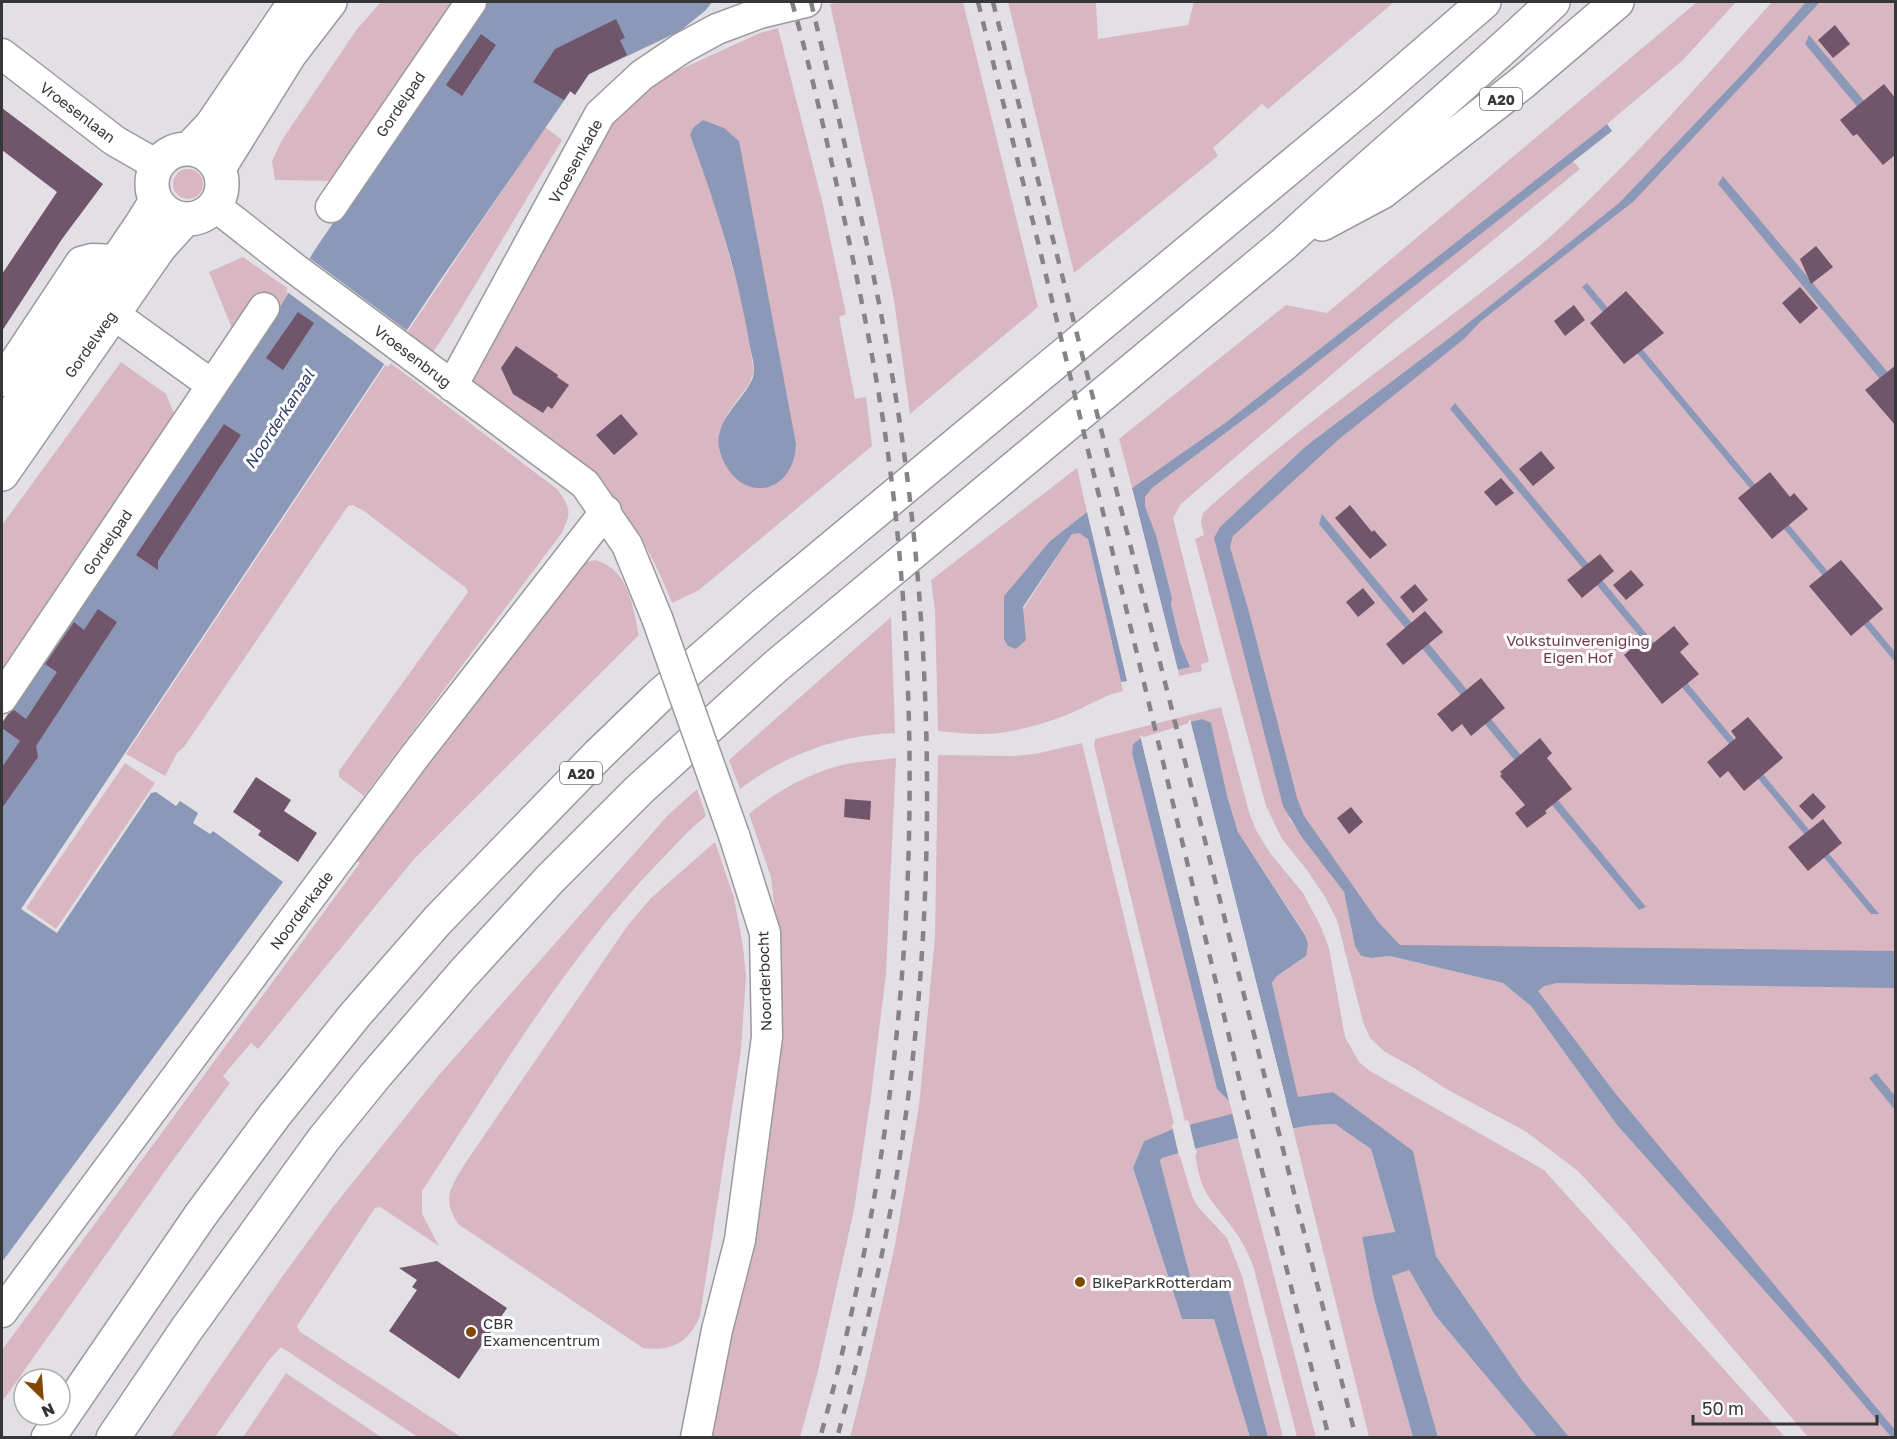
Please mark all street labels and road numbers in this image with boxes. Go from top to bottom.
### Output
street label: Gordelpad [372,68,428,140]
street label: Vroesenlaan [37,78,119,146]
road number: A20 [1480,88,1522,110]
street label: Vroesenkade [544,116,606,206]
street label: Gordelweg [60,307,120,381]
street label: Vroesenbrug [371,321,455,391]
street label: Gordelpad [79,506,135,578]
road number: A20 [560,762,602,784]
street label: Noorderkade [266,867,337,953]
street label: Noorderbocht [753,931,775,1031]

